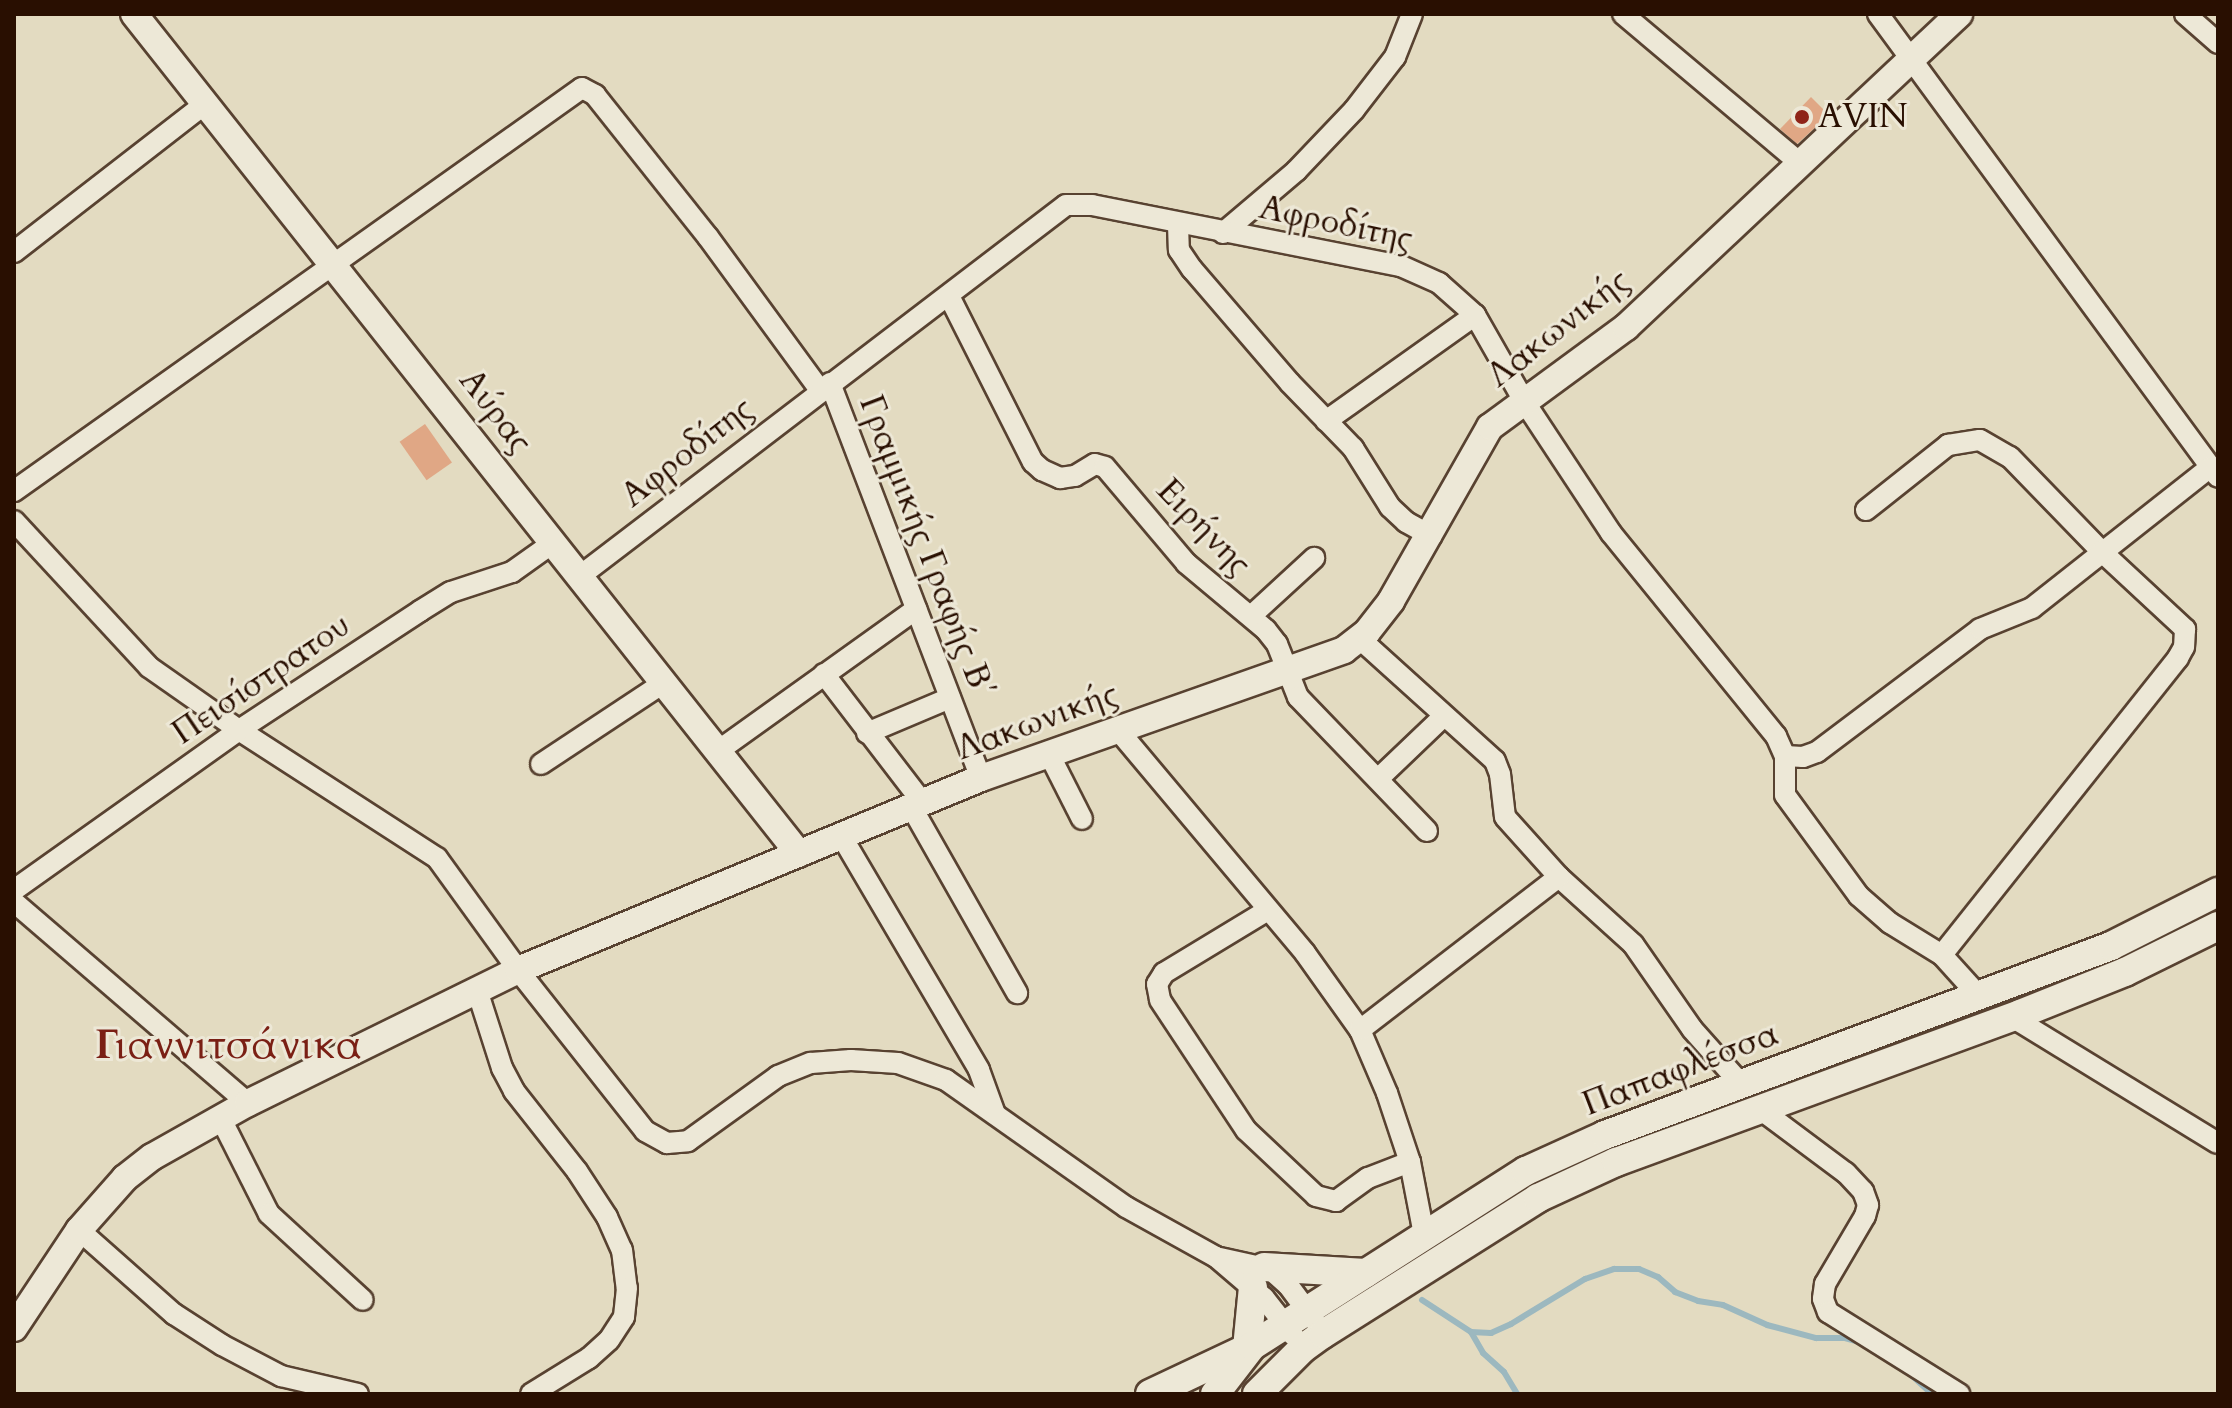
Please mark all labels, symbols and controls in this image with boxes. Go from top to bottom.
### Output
place label: AVIN [1818,97,1908,137]
marker: AVIN [1793,108,1811,126]
street label: Αφροδίτης [1256,187,1416,259]
street label: Λακωνικής [1479,260,1637,396]
street label: Αύρας [451,361,541,461]
street label: Αφροδίτης [613,388,761,516]
street label: Γραμμικής Γραφής Β΄ [850,389,1004,705]
street label: Ειρήνης [1148,470,1260,584]
street label: Πεισίστρατου [164,605,358,753]
street label: Λακωνικής [951,673,1123,769]
street label: Παπαφλέσσα [1577,1013,1783,1125]
district label: Γιαννιτσάνικα [95,1020,361,1070]

